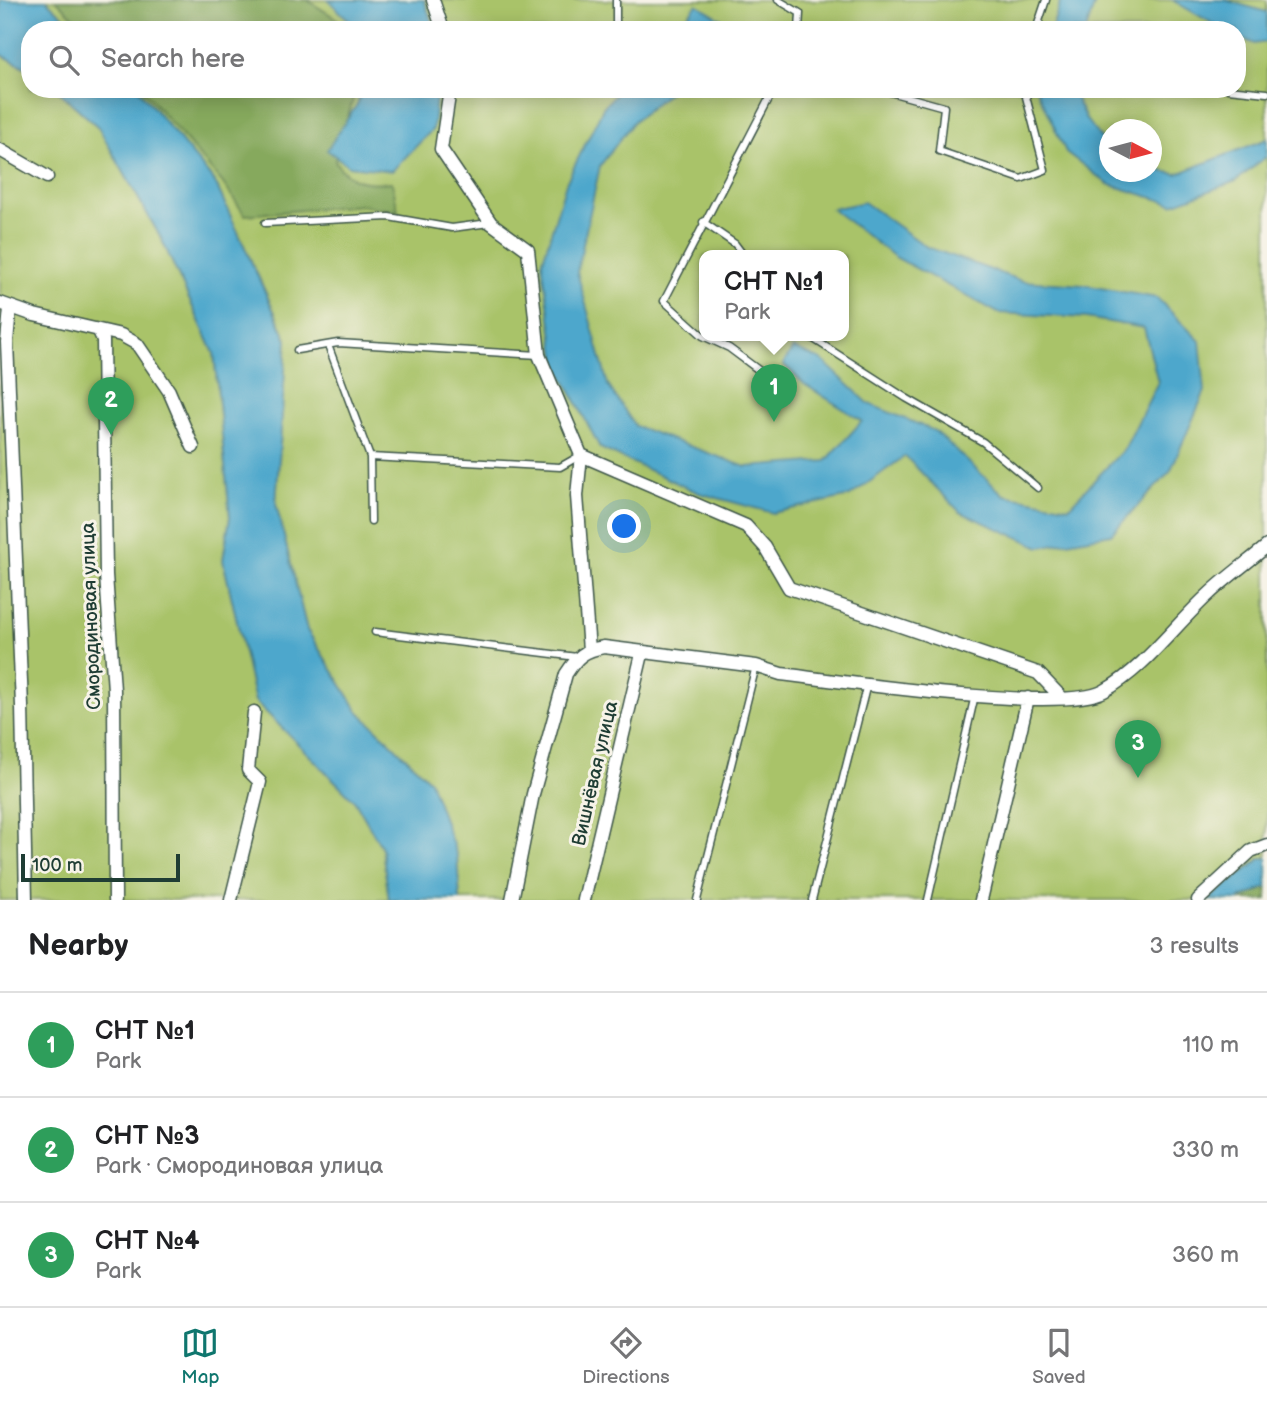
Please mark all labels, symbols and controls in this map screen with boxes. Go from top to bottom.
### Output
search box [21,21,1246,98]
icon: search [45,41,83,79]
text: Search here [101,44,245,75]
north arrow [1099,119,1162,182]
popup [699,250,849,341]
text: СНТ №1 [724,267,824,298]
text: Park [724,298,770,326]
pin: 1 [751,364,797,422]
pin: 2 [88,377,134,435]
your location [607,509,641,543]
street label: Смородиновая улица [77,522,106,710]
street label: Вишнёвая улица [568,699,623,848]
pin: 3 [1115,720,1161,778]
scale bar [21,851,180,883]
text: 100 m [32,854,83,877]
text: Nearby [28,928,128,964]
text: 3 results [1150,932,1239,960]
text: СНТ №1 [95,1016,195,1047]
text: 1 [46,1031,56,1059]
text: 110 m [1182,1031,1239,1059]
text: Park [95,1047,141,1075]
text: СНТ №3 [95,1121,199,1152]
text: 2 [44,1136,58,1164]
text: 330 m [1172,1136,1239,1164]
text: Park · Смородиновая улица [95,1152,383,1180]
text: СНТ №4 [95,1226,200,1257]
text: 3 [44,1241,58,1269]
text: 360 m [1172,1241,1239,1269]
text: Park [95,1257,141,1285]
tab: Map [181,1324,220,1389]
tab: Directions [582,1324,670,1389]
tab: Saved [1032,1324,1086,1389]

